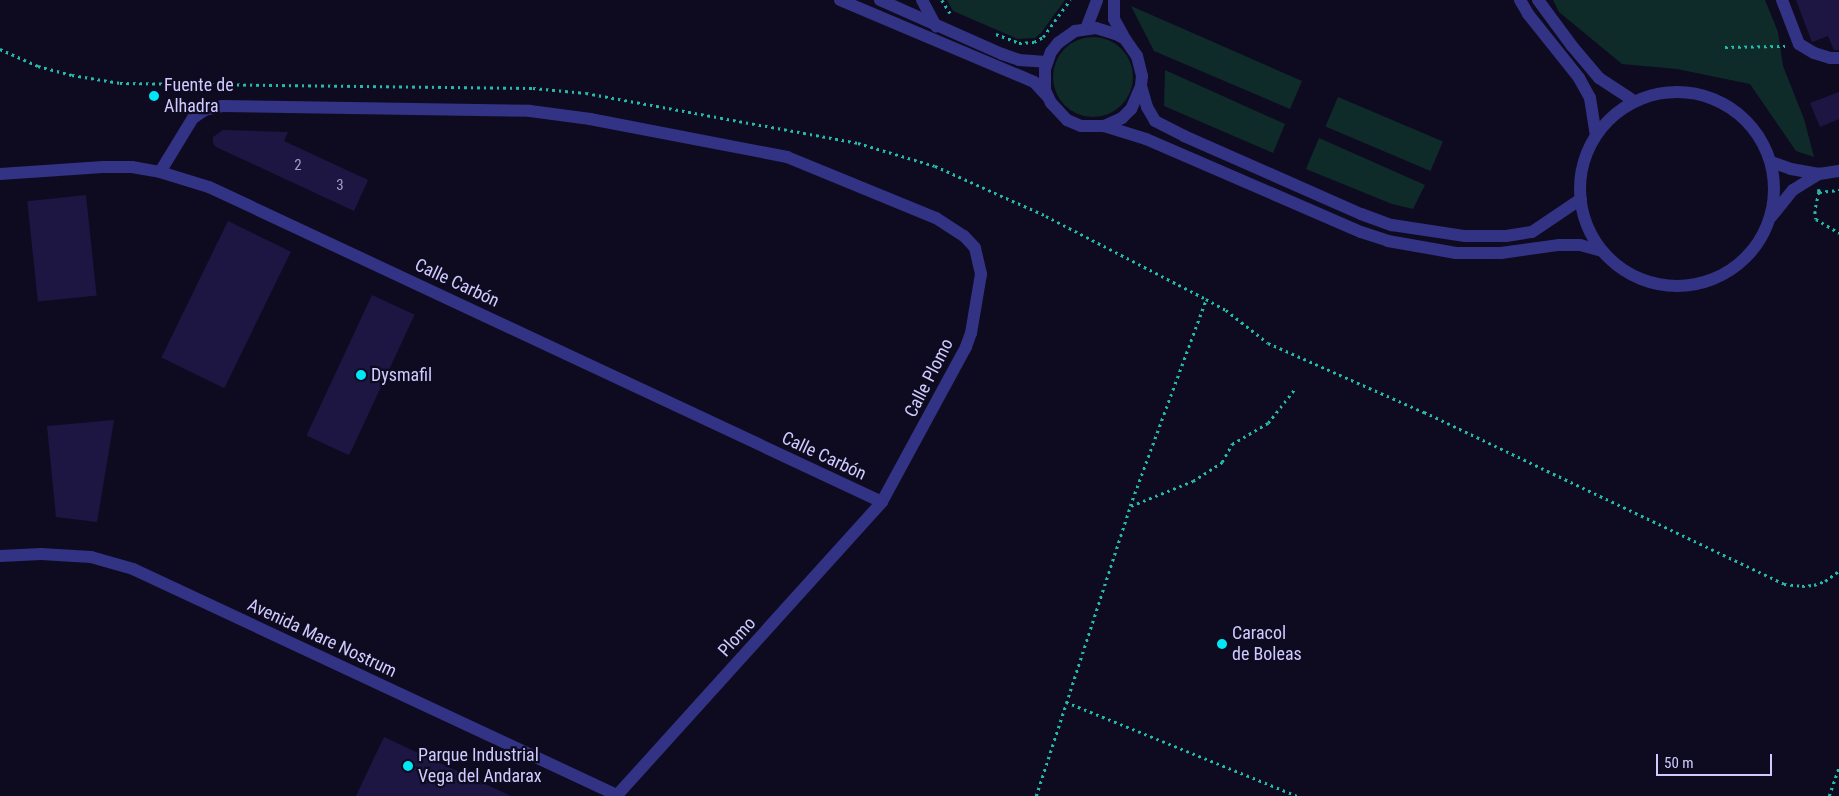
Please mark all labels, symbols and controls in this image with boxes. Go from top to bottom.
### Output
place label: Fuente de Alhadra [164,75,234,118]
marker: Fuente de Alhadra [148,90,160,102]
house number: 2 [294,157,302,175]
house number: 3 [336,177,344,195]
street label: Calle Carbón [411,254,503,312]
street label: Calle Plomo [900,335,958,421]
place label: Dysmafil [371,364,432,386]
marker: Dysmafil [355,369,367,381]
street label: Calle Carbón [778,427,870,485]
street label: Avenida Mare Nostrum [244,594,400,682]
street label: Plomo [714,613,760,661]
place label: Caracol de Boleas [1232,623,1302,666]
marker: Caracol de Boleas [1216,638,1228,650]
scale bar [1659,744,1775,776]
place label: Parque Industrial Vega del Andarax [418,745,542,788]
text: 50 m [1664,754,1694,772]
marker: Parque Industrial Vega del Andarax [402,760,414,772]

